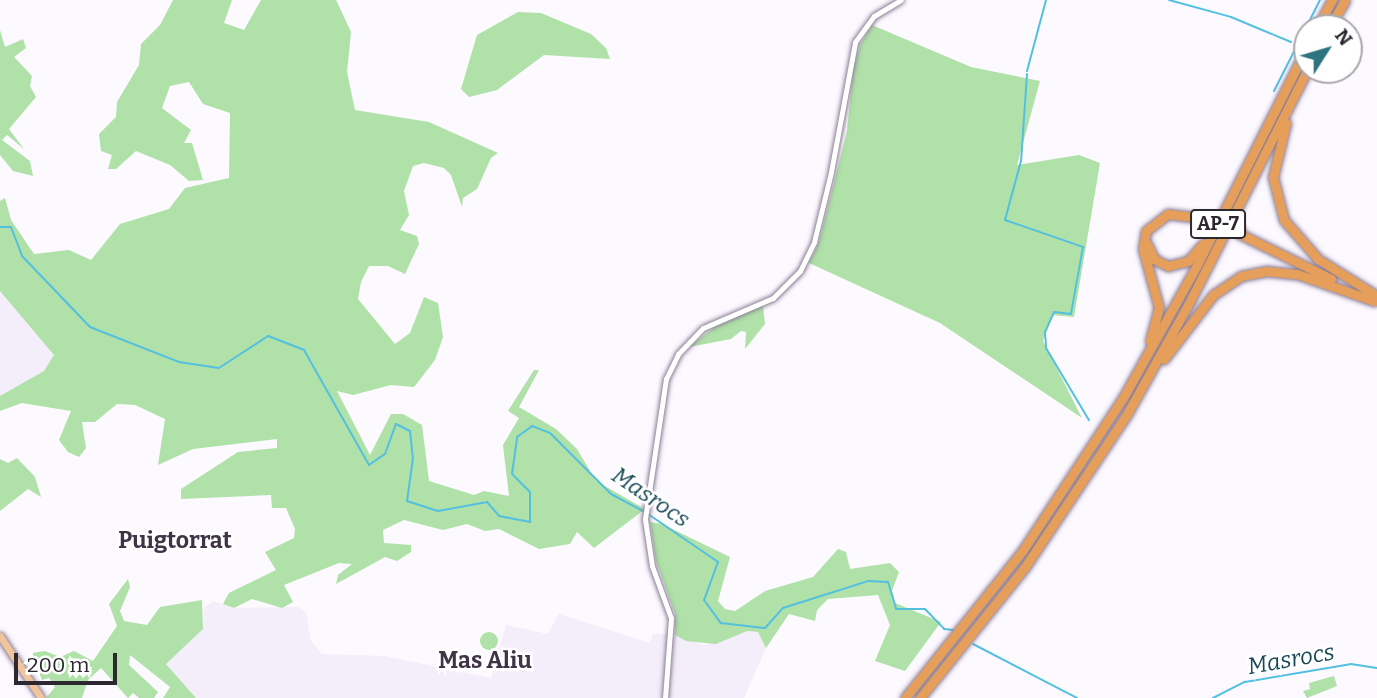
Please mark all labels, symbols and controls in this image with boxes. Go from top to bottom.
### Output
north arrow [1293,14,1363,84]
text: N [1330,24,1357,50]
road number: AP-7 [1190,208,1246,240]
water label: Masrocs [607,461,695,533]
district label: Puigtorrat [118,526,232,554]
scale bar [18,638,121,682]
water label: Masrocs [1245,638,1337,680]
district label: Mas Aliu [438,646,532,674]
text: 200 m [27,652,90,678]

